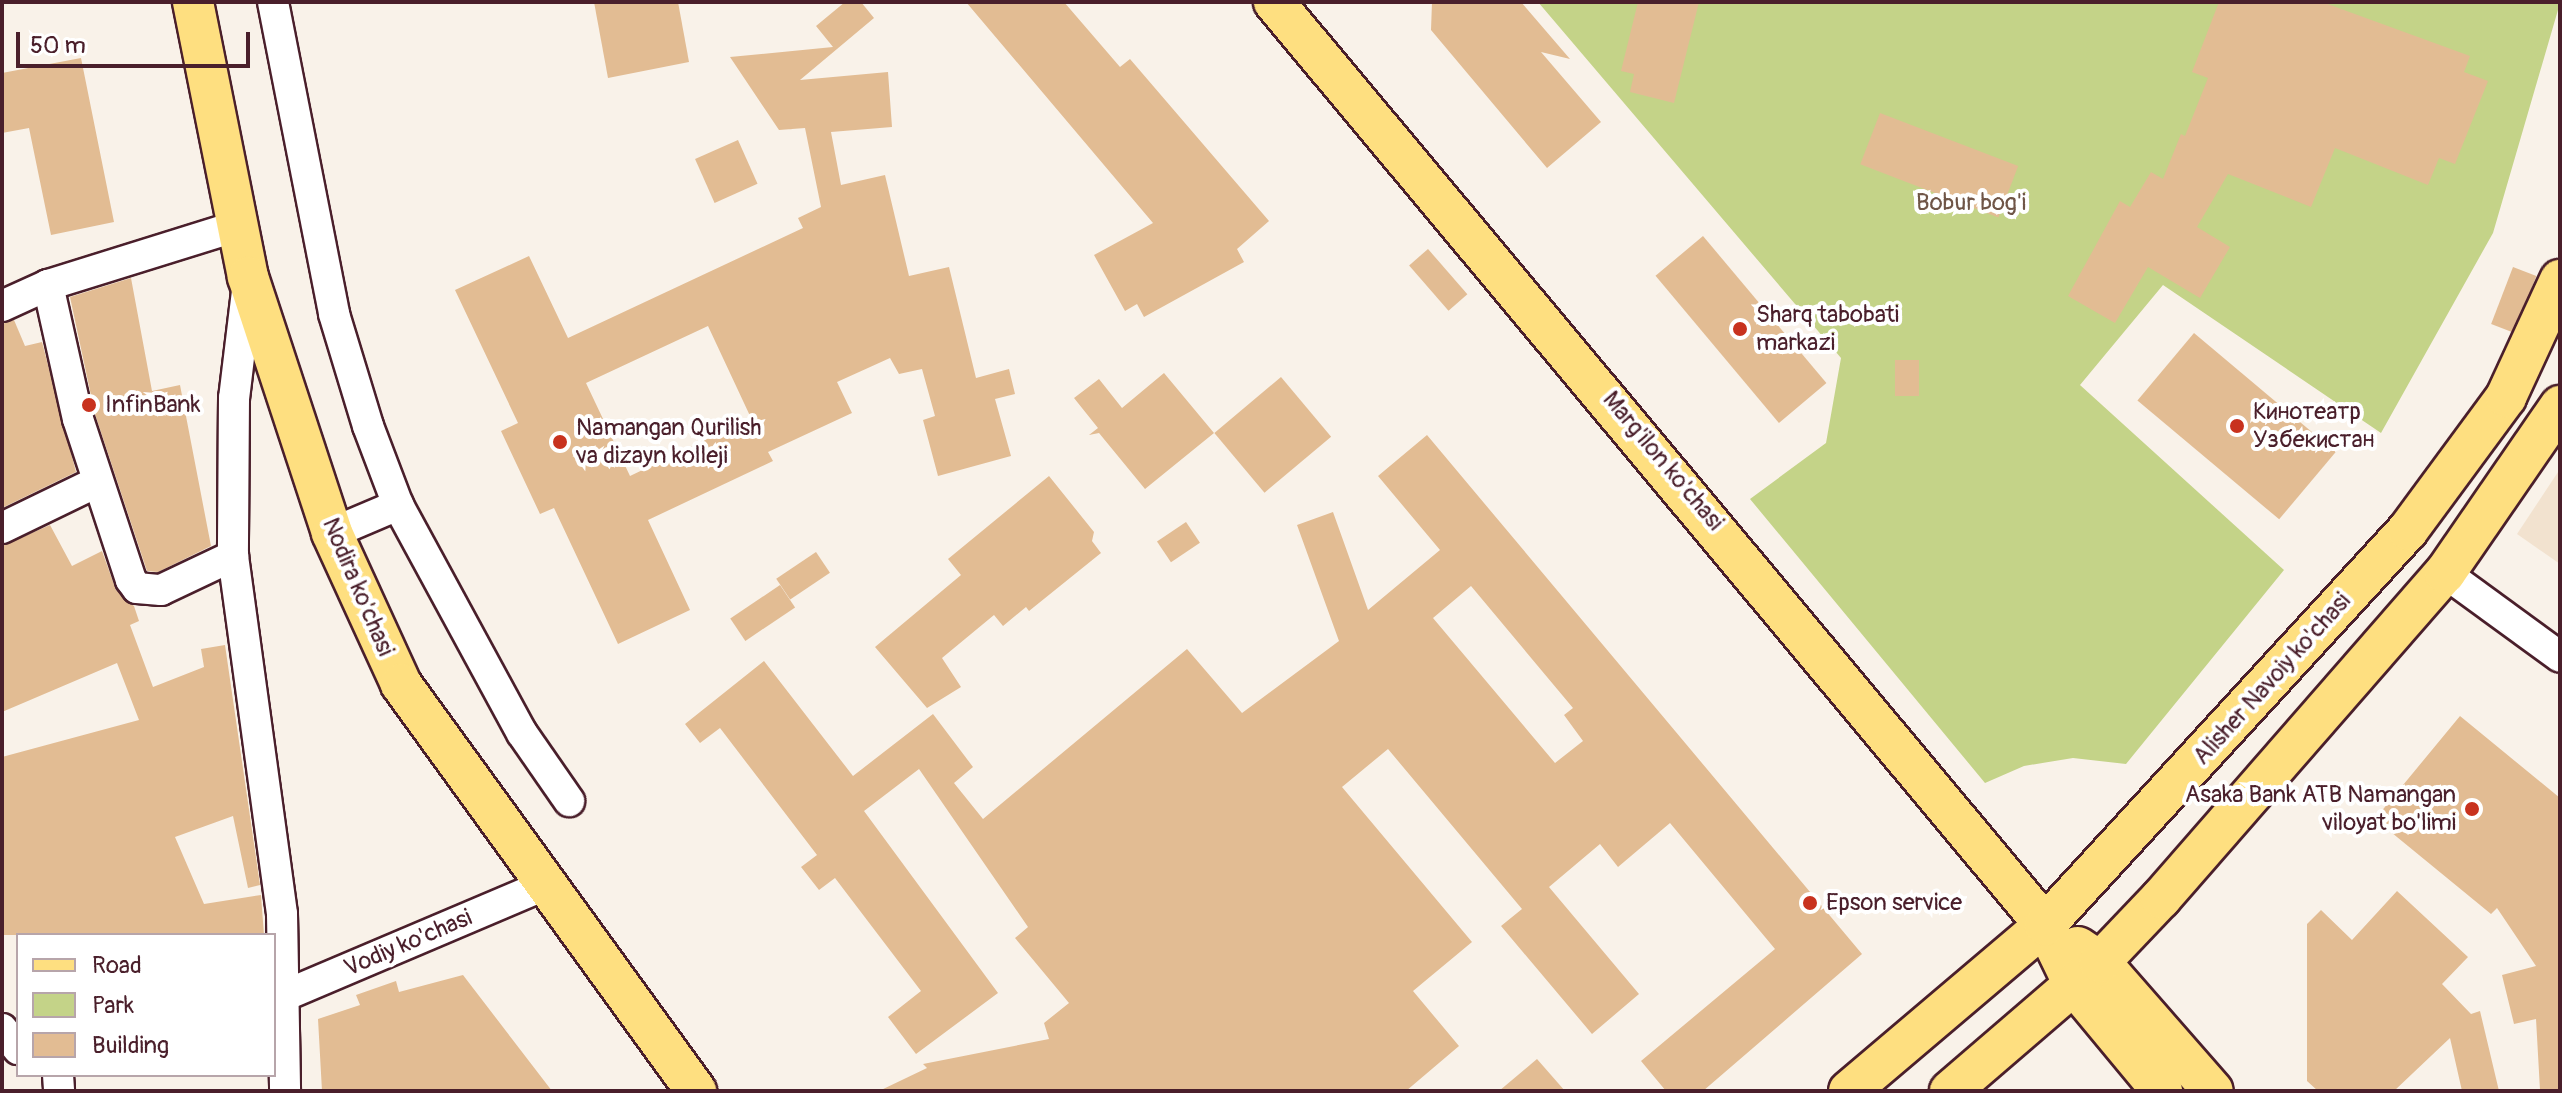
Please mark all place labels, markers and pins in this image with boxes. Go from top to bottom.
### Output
place label: Sharq tabobati markazi [1756,301,1899,357]
marker: Sharq tabobati markazi [1731,320,1749,338]
place label: InfinBank [105,391,201,419]
marker: InfinBank [80,396,98,414]
place label: Кинотеатр Узбекистан [2253,398,2375,454]
place label: Namangan Qurilish va dizayn kolleji [576,414,762,470]
marker: Кинотеатр Узбекистан [2228,417,2246,435]
marker: Namangan Qurilish va dizayn kolleji [551,433,569,451]
place label: Asaka Bank ATB Namangan viloyat bo'limi [2185,781,2456,837]
marker: Asaka Bank ATB Namangan viloyat bo'limi [2463,800,2481,818]
place label: Epson service [1826,889,1962,917]
marker: Epson service [1801,894,1819,912]

